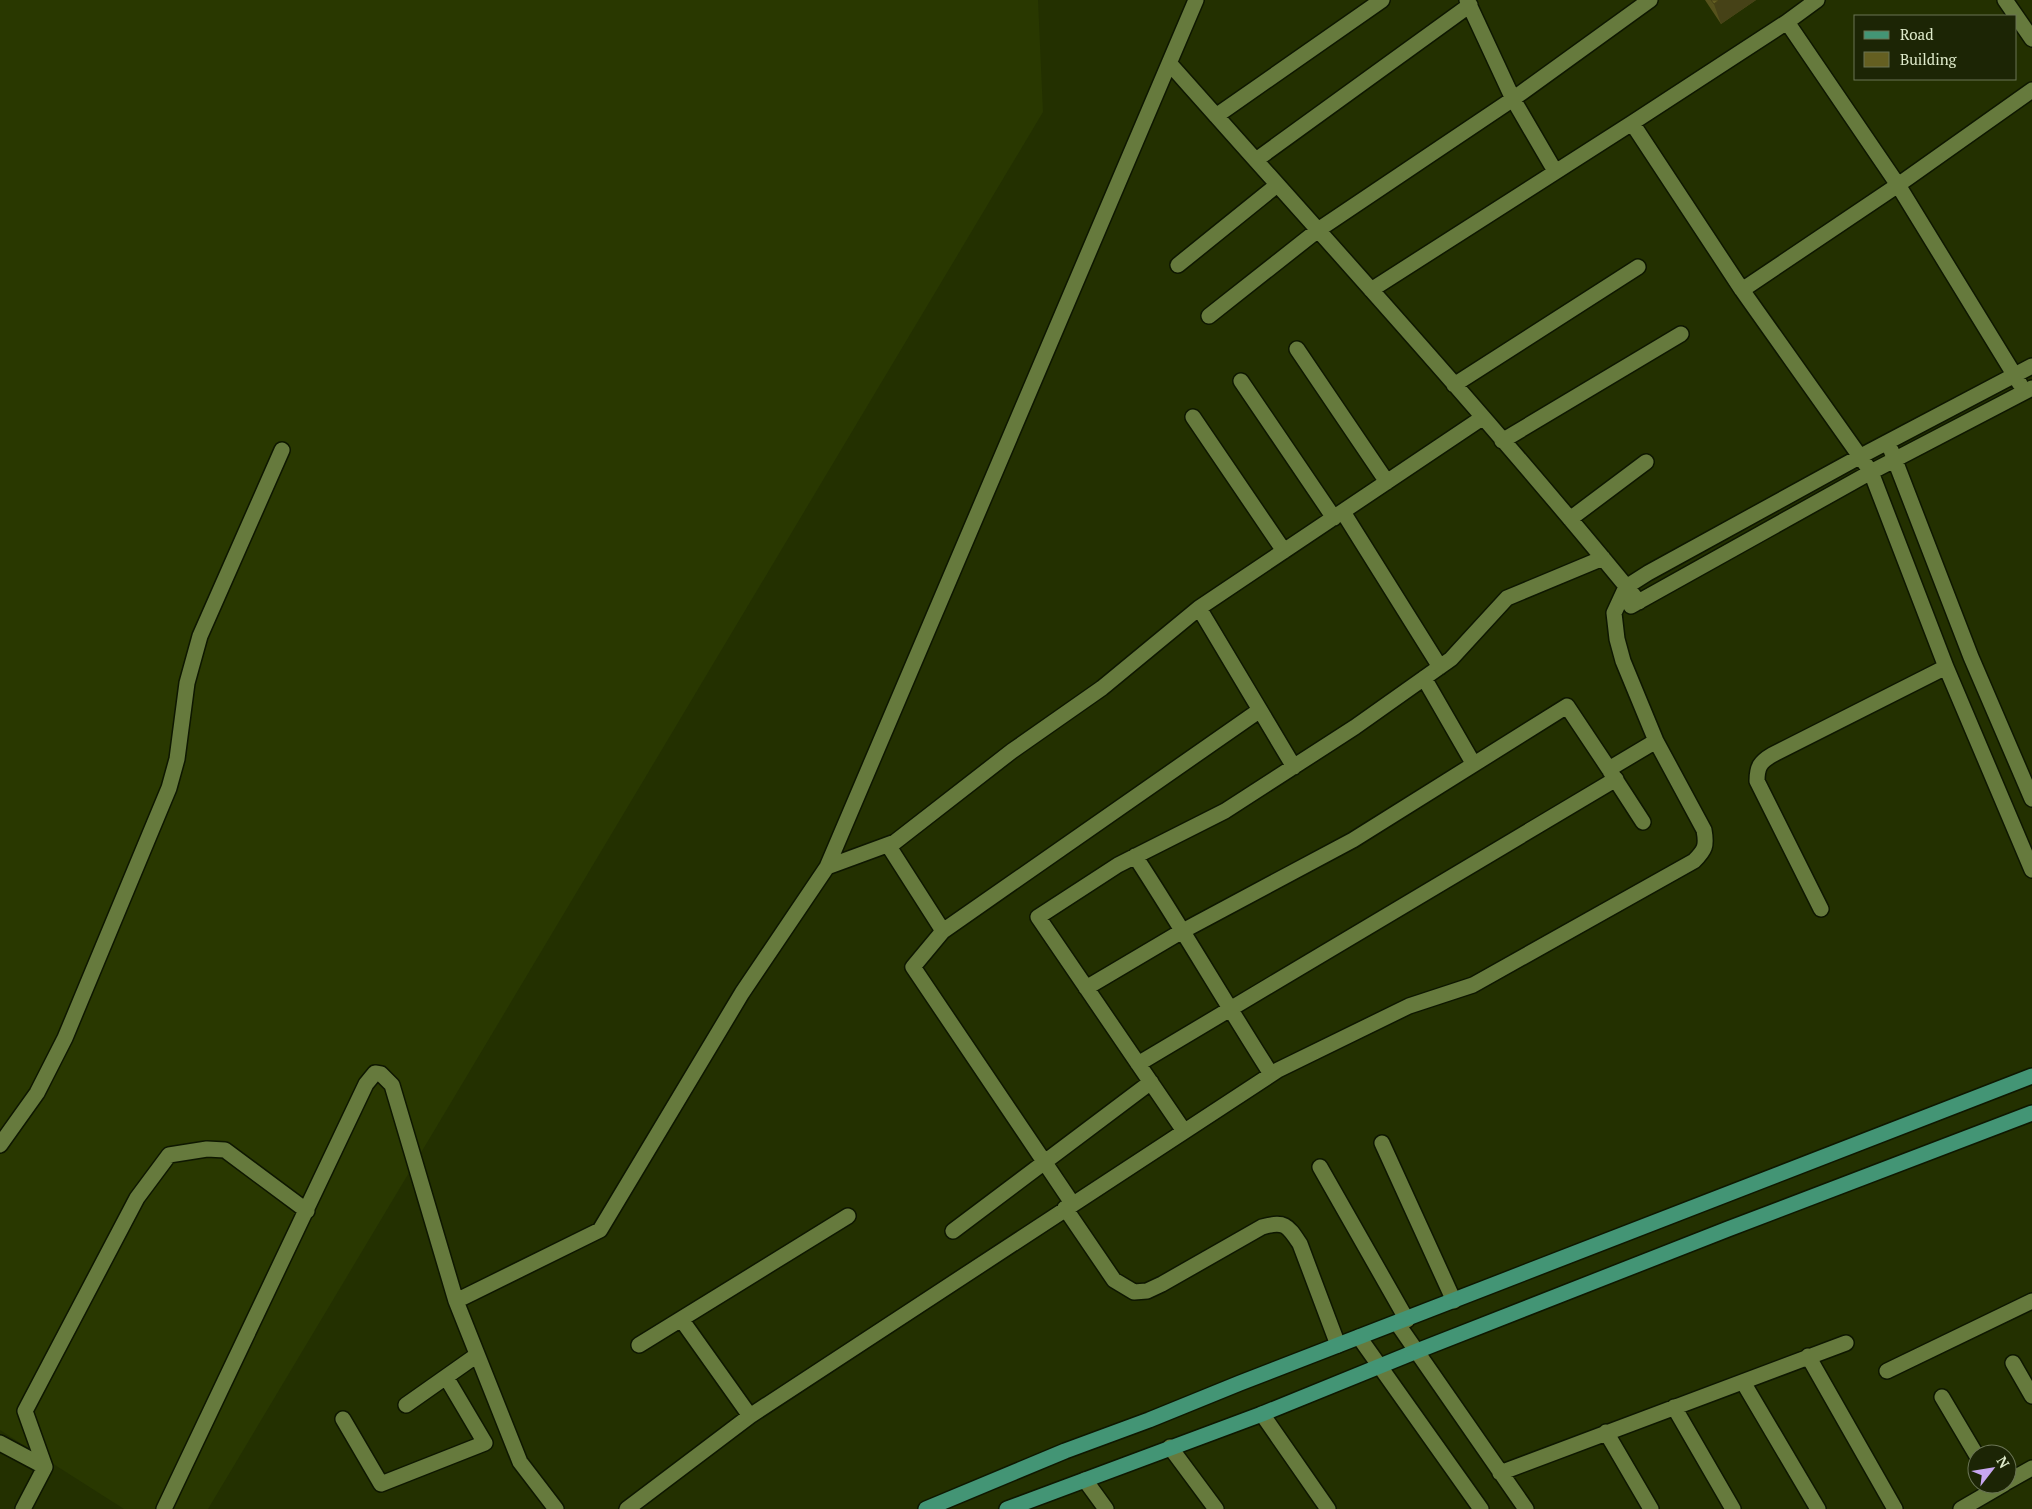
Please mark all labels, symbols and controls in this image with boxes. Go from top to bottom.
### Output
legend [1854,15,2017,80]
text: Road [1900,24,1933,44]
text: Building [1900,49,1958,69]
north arrow [1967,1444,2017,1494]
text: N [1993,1453,2015,1472]

